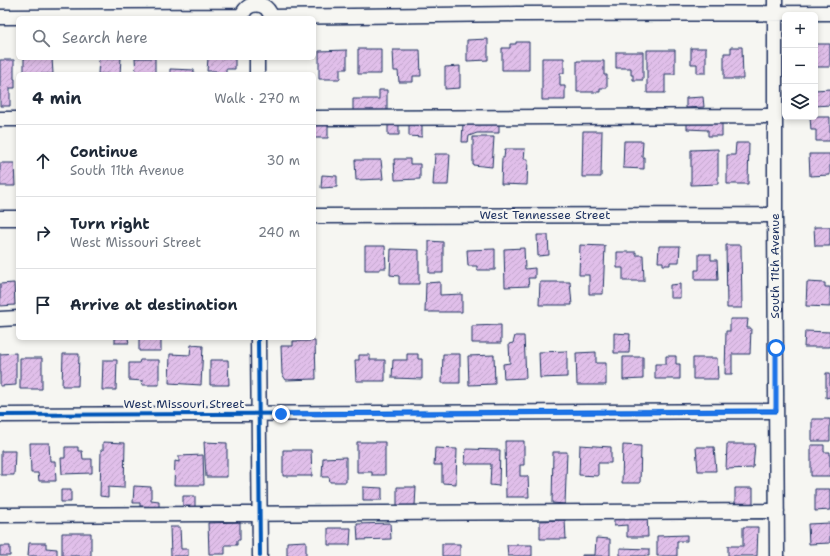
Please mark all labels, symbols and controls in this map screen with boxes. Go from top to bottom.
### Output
map controls [782,12,818,120]
button: + [782,12,818,48]
search box [16,16,316,60]
icon: search [30,27,52,49]
text: Search here [62,28,148,48]
button: − [782,48,818,84]
button: layers [782,84,818,120]
text: 4 min [32,87,82,109]
text: Walk · 270 m [214,90,300,107]
text: Continue [70,142,138,162]
icon: ahead [32,150,54,172]
text: 30 m [266,152,300,169]
text: South 11th Avenue [70,162,184,179]
street label: West Tennessee Street [480,207,610,223]
street label: South 11th Avenue [767,213,783,319]
text: Turn right [70,214,150,234]
icon: right [32,222,54,244]
text: 240 m [258,224,300,241]
text: West Missouri Street [70,234,201,251]
icon: arrive [32,294,54,316]
text: Arrive at destination [70,295,238,315]
route start [767,339,785,357]
street label: West Missouri Street [124,396,245,412]
route end [272,405,290,423]

